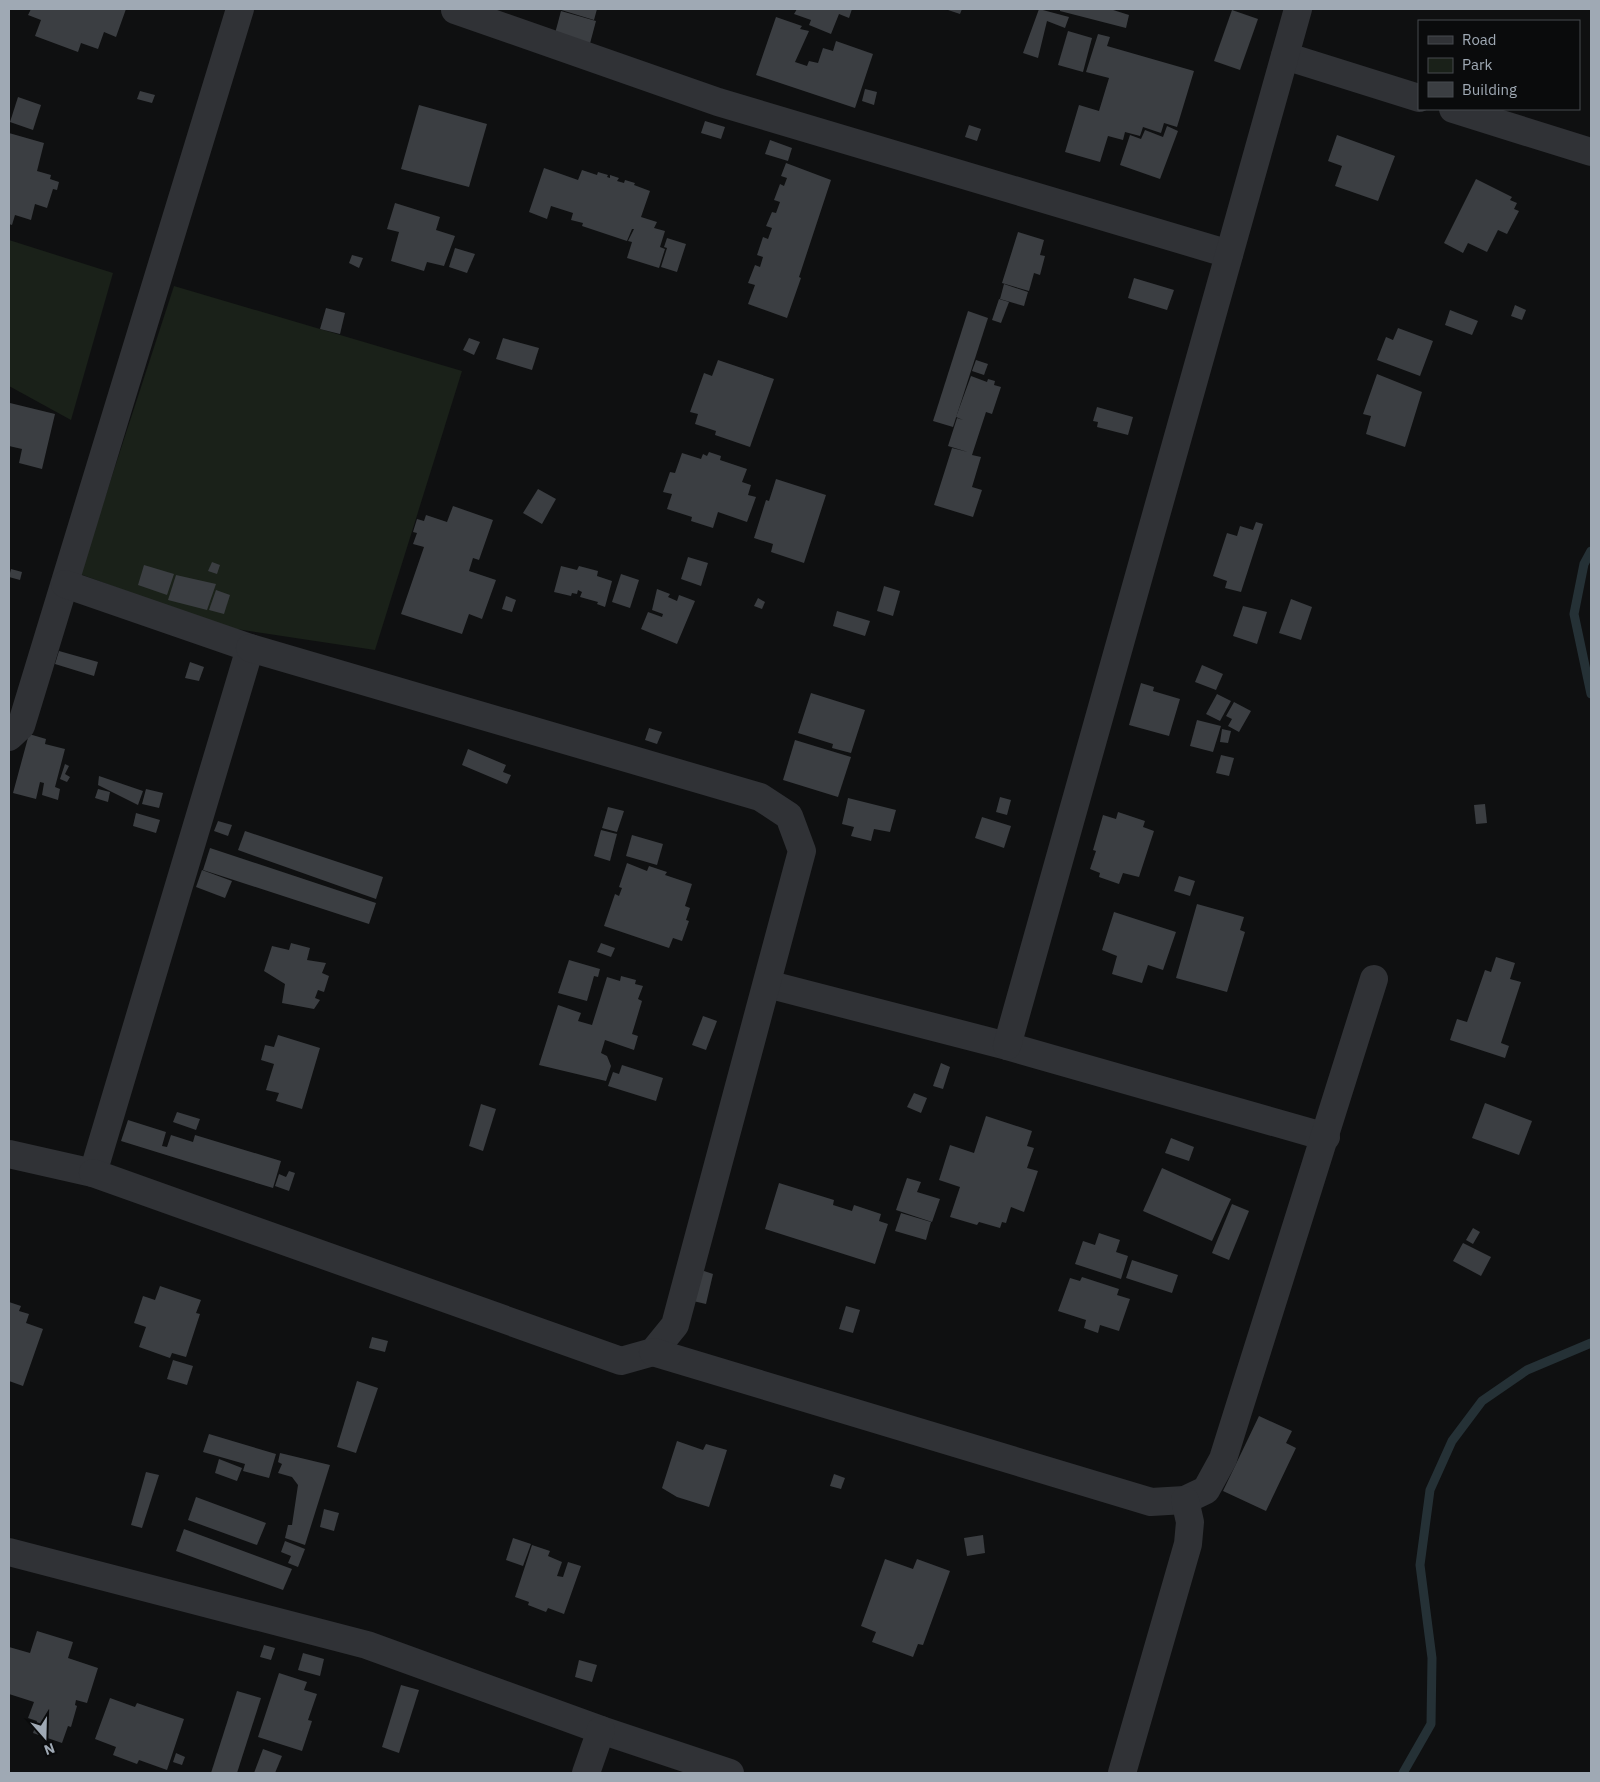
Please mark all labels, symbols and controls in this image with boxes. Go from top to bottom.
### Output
legend [1418,20,1580,110]
text: Road [1462,30,1497,49]
text: Park [1462,55,1492,74]
text: Building [1462,80,1517,99]
north arrow [20,1712,70,1762]
text: N [42,1739,57,1759]

